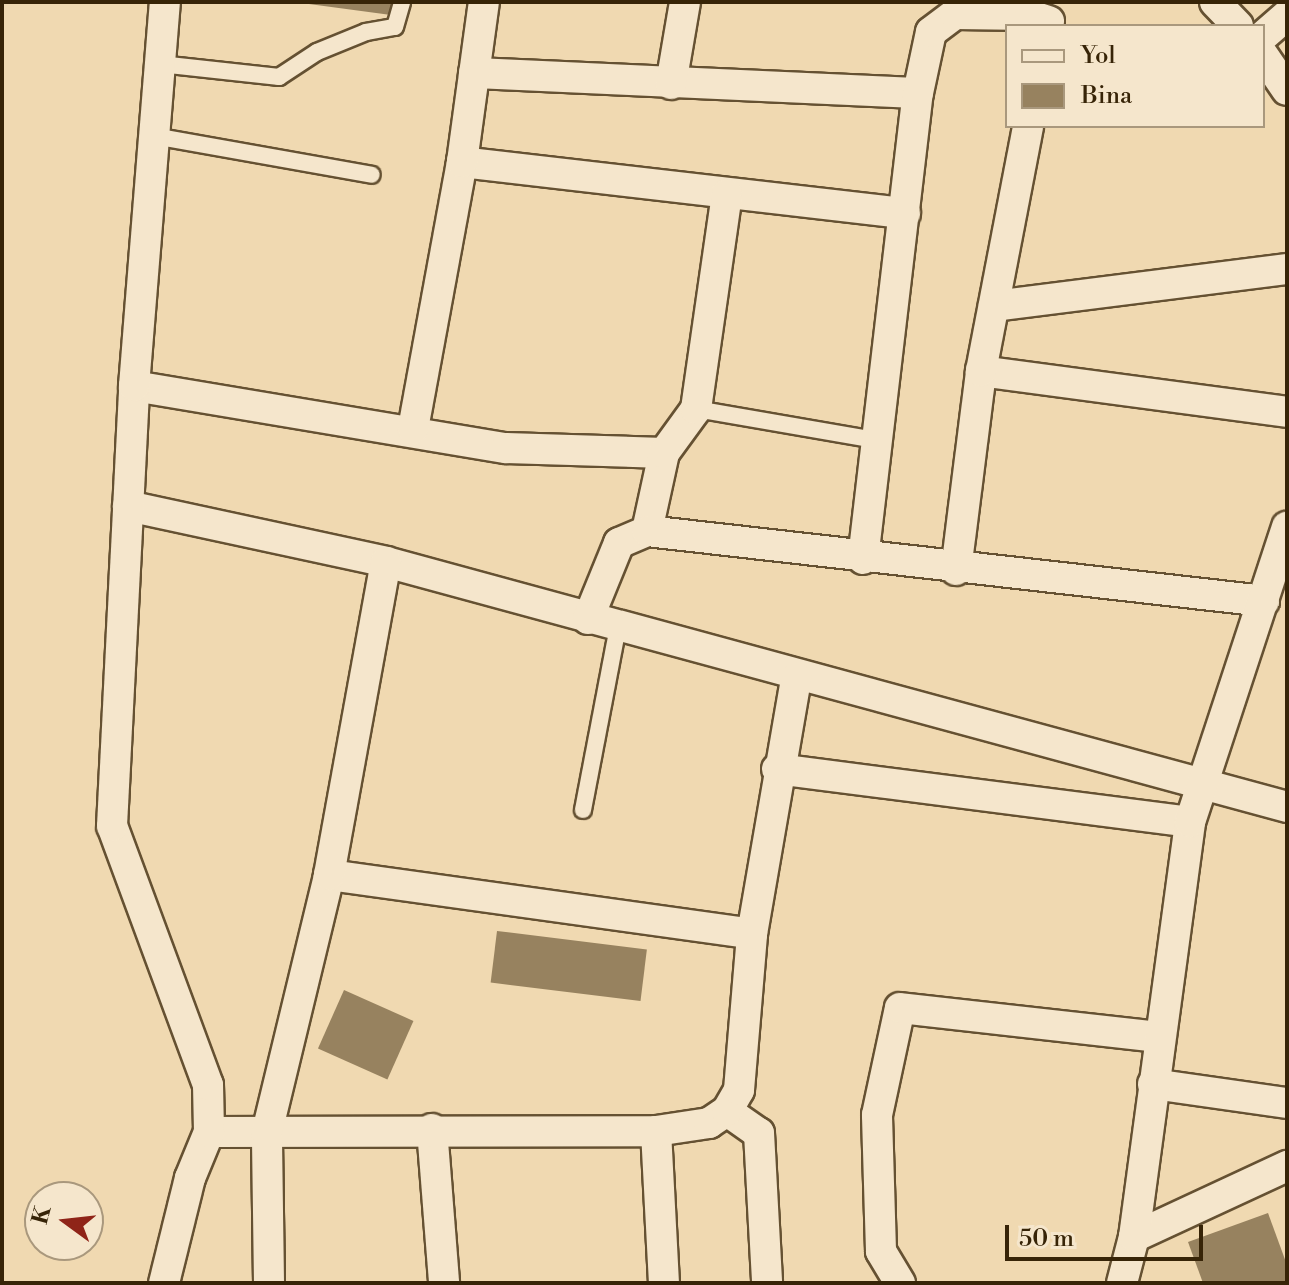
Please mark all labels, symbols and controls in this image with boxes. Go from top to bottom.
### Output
legend [1005,24,1265,128]
text: Yol [1081,41,1116,71]
text: Bina [1081,81,1132,111]
north arrow [24,1181,104,1261]
text: K [27,1203,58,1227]
scale bar [1009,1209,1207,1259]
text: 50 m [1019,1224,1074,1254]

